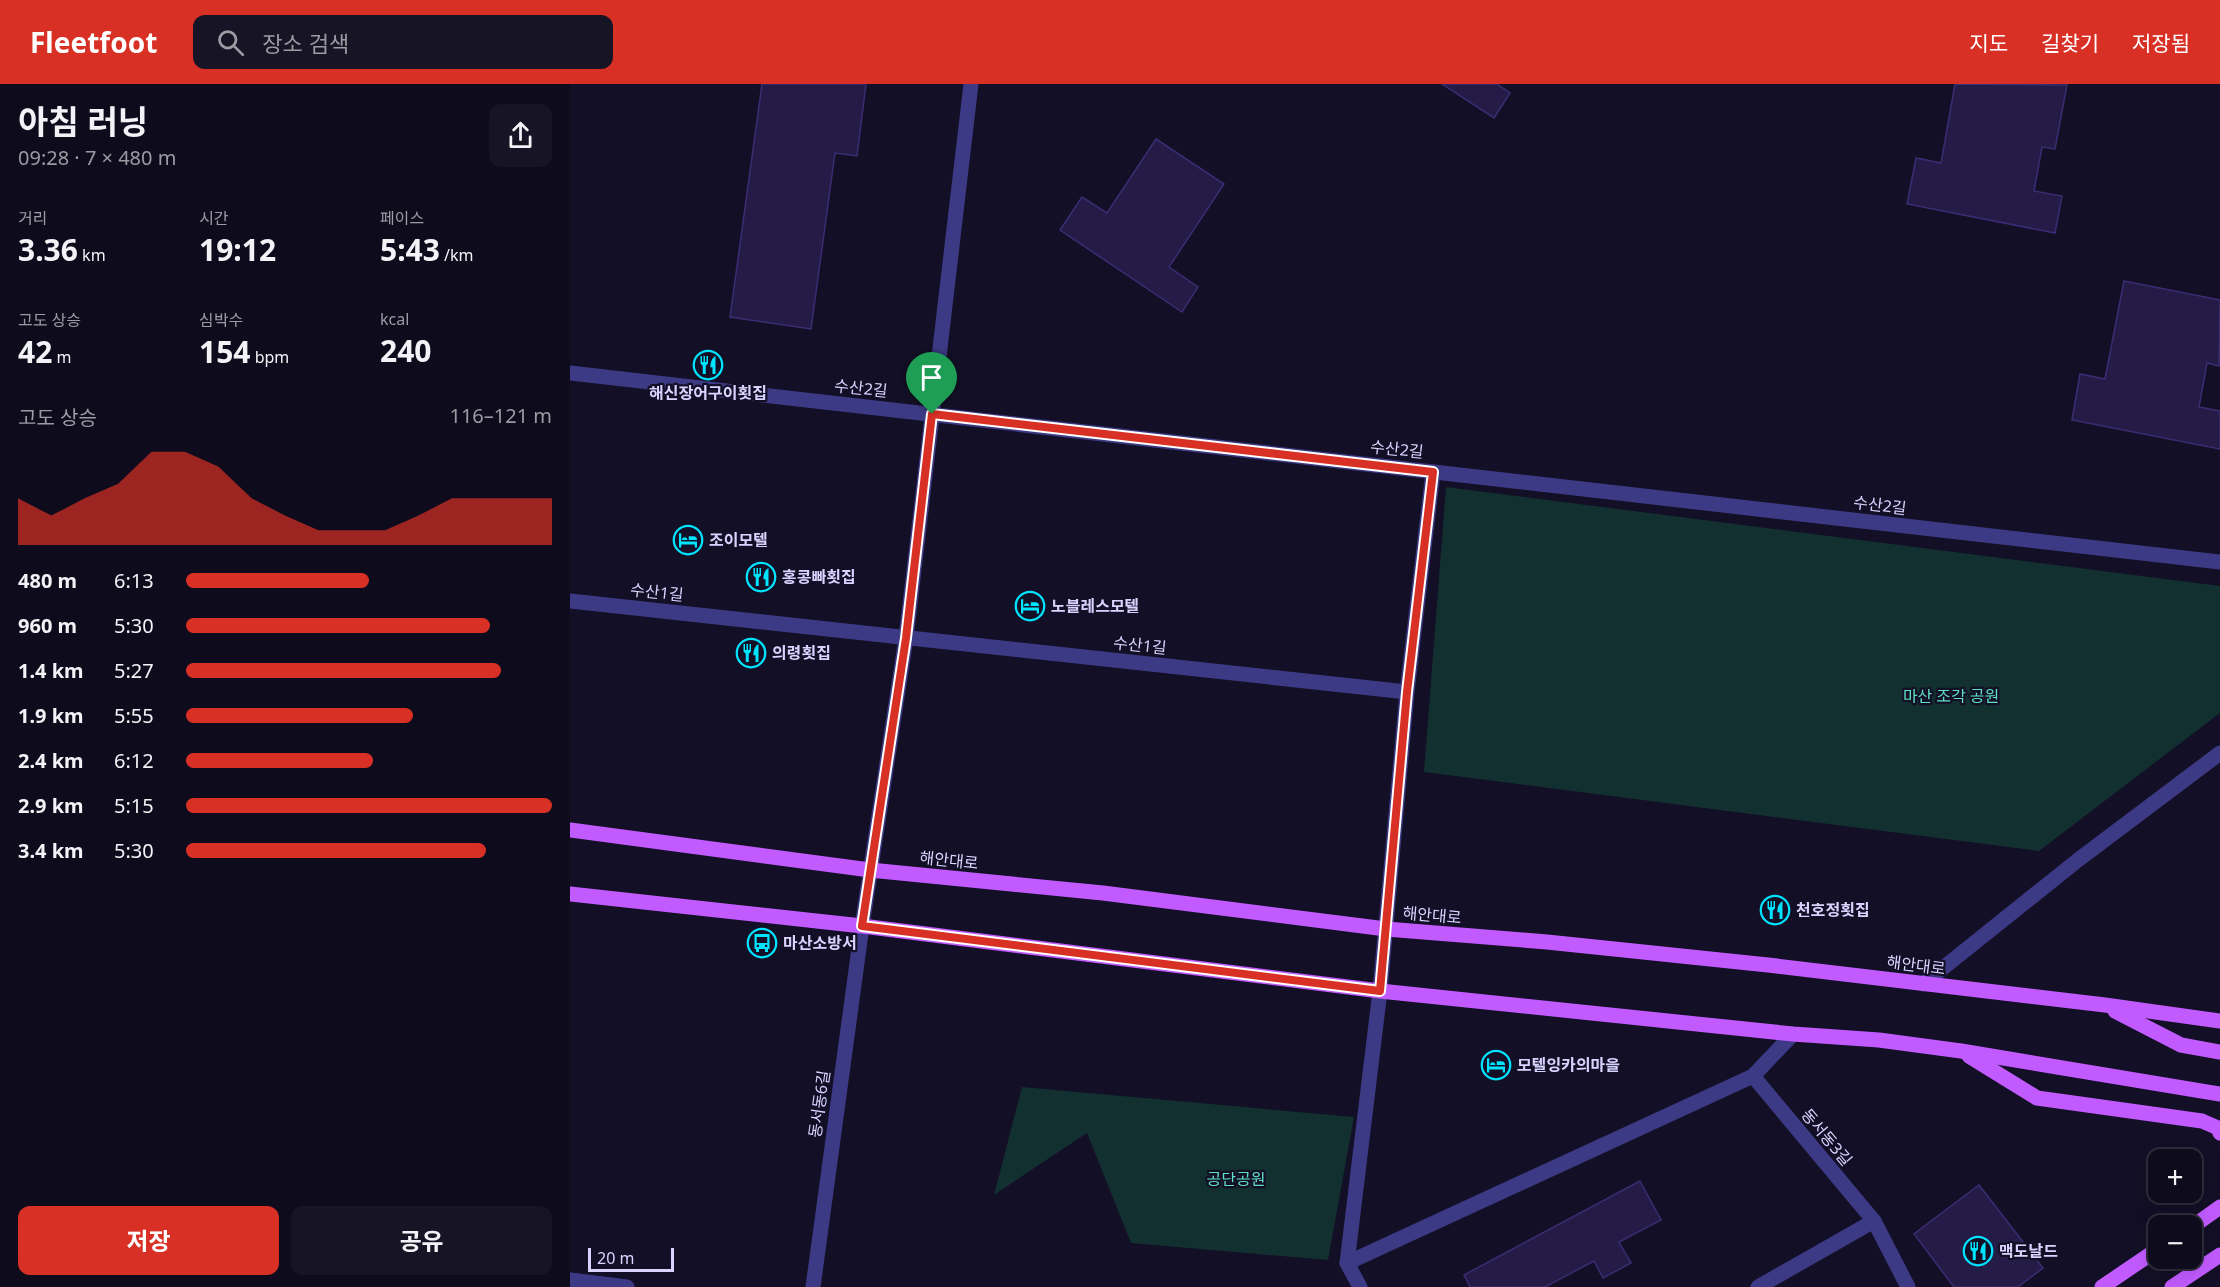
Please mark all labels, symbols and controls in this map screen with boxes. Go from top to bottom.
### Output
search box [193,15,613,69]
text: Fleetfoot [30,23,157,61]
icon: search [214,26,247,59]
text: 장소 검색 [262,28,349,58]
text: 지도 [1969,29,2008,57]
text: 길찾기 [2041,29,2099,57]
text: 저장됨 [2132,29,2190,57]
text: 아침 러닝 [18,99,148,144]
button: share [489,104,552,167]
text: 09:28 · 7 × 480 m [18,144,176,171]
text: 거리 [18,207,47,229]
text: 시간 [199,207,228,229]
text: 페이스 [380,207,424,229]
text: 3.36 [18,229,78,270]
text: 19:12 [199,229,276,270]
text: 5:43 [380,229,440,270]
text: km [78,244,106,266]
text: /km [440,244,474,266]
text: kcal [380,308,409,330]
text: 고도 상승 [18,309,81,331]
text: 심박수 [199,309,243,331]
text: 240 [380,330,431,371]
text: 42 [18,331,52,372]
text: 154 [199,331,250,372]
text: m [52,346,71,368]
text: bpm [250,346,289,368]
restaurant icon: 해신장어구이횟집 [692,349,724,381]
pin [906,352,957,414]
icon: arrive [915,361,948,394]
street label: 수산2길 [833,374,889,402]
place label: 해신장어구이횟집 [649,382,767,404]
text: 116–121 m [449,402,552,429]
text: 고도 상승 [18,404,97,431]
street label: 수산2길 [1369,435,1425,463]
street label: 수산2길 [1852,491,1908,519]
hotel icon: 조이모텔 [672,524,704,556]
place label: 조이모텔 [709,529,768,551]
restaurant icon: 홍콩빠횟집 [745,561,777,593]
place label: 홍콩빠횟집 [782,566,856,588]
text: 480 m [18,567,77,594]
text: 6:13 [114,567,154,594]
street label: 수산1길 [629,578,685,606]
hotel icon: 노블레스모텔 [1014,590,1046,622]
place label: 노블레스모텔 [1051,595,1139,617]
text: 960 m [18,612,77,639]
text: 5:30 [114,612,154,639]
street label: 수산1길 [1112,631,1168,659]
restaurant icon: 의령횟집 [735,637,767,669]
place label: 의령횟집 [772,642,831,664]
text: 1.4 km [18,657,84,684]
text: 5:27 [114,657,154,684]
park label: 마산 조각 공원 [1903,685,1999,707]
text: 1.9 km [18,702,84,729]
text: 5:55 [114,702,154,729]
text: 2.4 km [18,747,84,774]
text: 6:12 [114,747,154,774]
text: 2.9 km [18,792,84,819]
text: 5:15 [114,792,154,819]
text: 3.4 km [18,837,84,864]
text: 5:30 [114,837,154,864]
street label: 해안대로 [919,846,980,874]
restaurant icon: 천호정횟집 [1759,894,1791,926]
place label: 천호정횟집 [1796,899,1870,921]
street label: 해안대로 [1402,901,1463,929]
bus stop icon: 마산소방서 [746,927,778,959]
place label: 마산소방서 [783,932,857,954]
street label: 해안대로 [1885,950,1947,980]
hotel icon: 모텔잉카의마을 [1480,1049,1512,1081]
place label: 모텔잉카의마을 [1517,1054,1620,1076]
street label: 동서동6길 [803,1069,835,1139]
street label: 동서동3길 [1797,1104,1857,1170]
map controls [2148,1149,2202,1269]
button: + [2148,1149,2202,1203]
park label: 공단공원 [1207,1168,1265,1190]
button: 저장 [18,1206,279,1275]
button: 공유 [291,1206,552,1275]
button: − [2148,1215,2202,1269]
restaurant icon: 맥도날드 [1962,1235,1994,1267]
place label: 맥도날드 [1999,1240,2058,1262]
scale bar [588,1245,674,1272]
text: 20 m [597,1247,634,1269]

